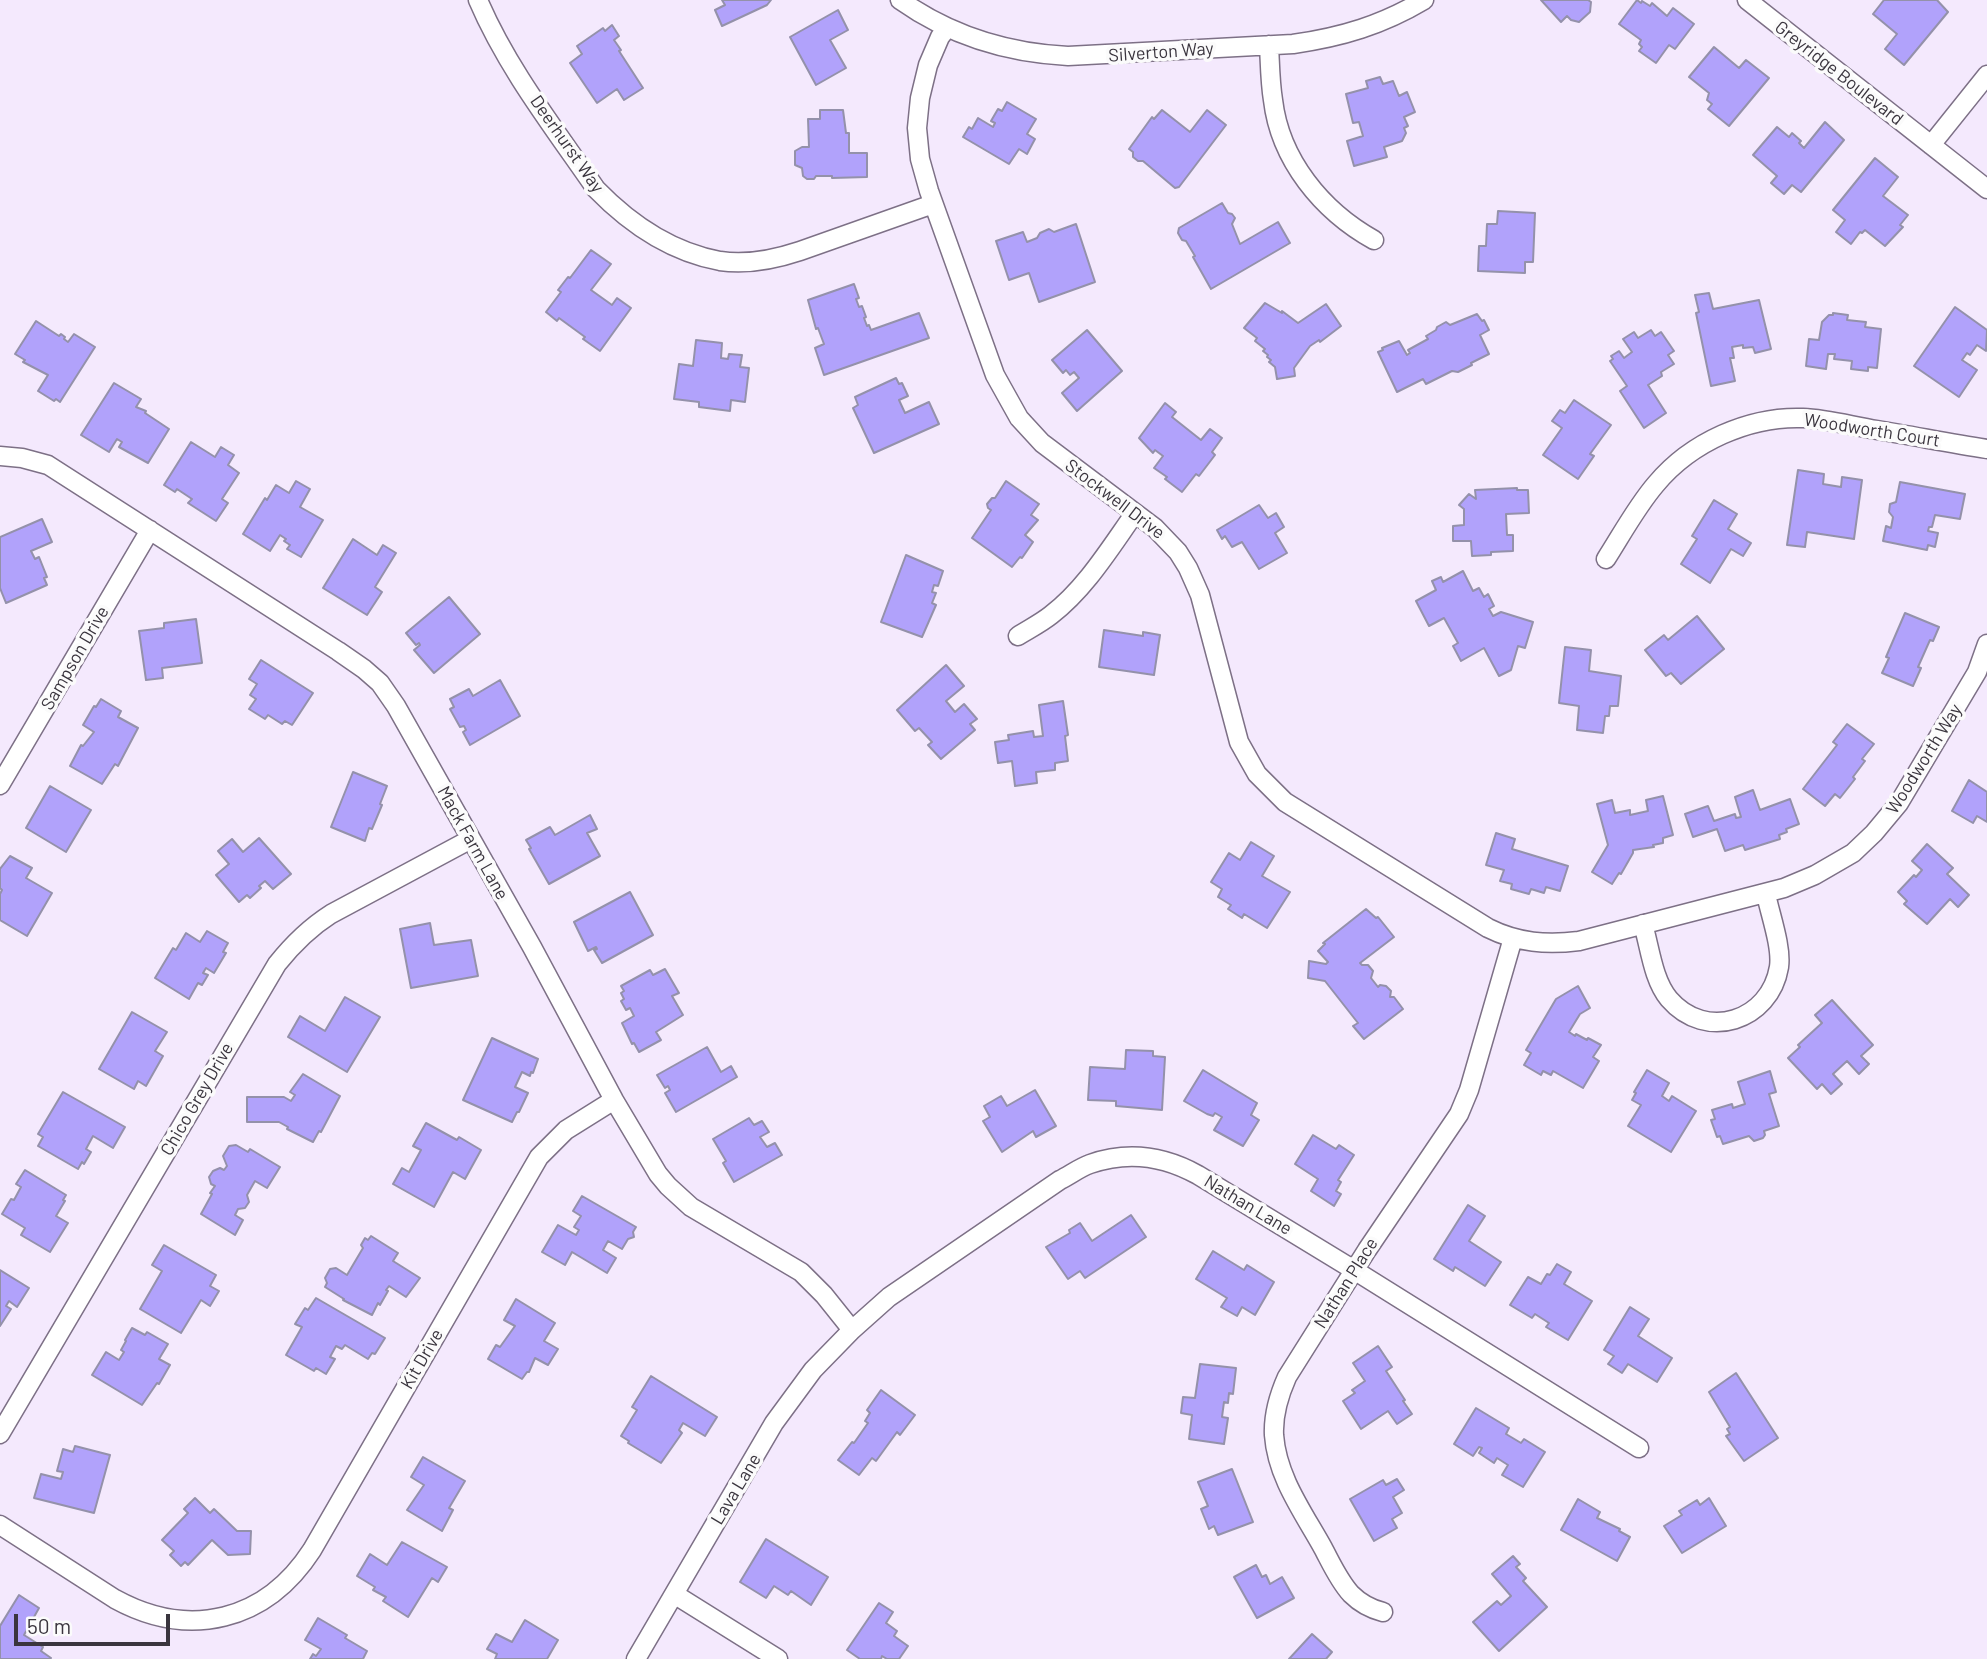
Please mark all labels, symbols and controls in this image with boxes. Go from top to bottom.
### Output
street label: Greyridge Boulevard [1770,16,1908,130]
street label: Silverton Way [1108,38,1214,66]
street label: Deerhurst Way [526,91,608,197]
street label: Woodworth Court [1803,409,1941,451]
street label: Stockwell Drive [1061,454,1169,544]
street label: Sampson Drive [37,602,113,714]
street label: Woodworth Way [1881,700,1967,818]
street label: Mack Farm Lane [433,782,513,904]
street label: Chico Grey Drive [156,1039,238,1159]
street label: Nathan Lane [1200,1170,1296,1240]
street label: Nathan Place [1310,1234,1382,1332]
street label: Kit Drive [396,1325,448,1393]
street label: Lava Lane [706,1450,766,1528]
scale bar [18,1600,173,1644]
text: 50 m [27,1613,71,1638]

